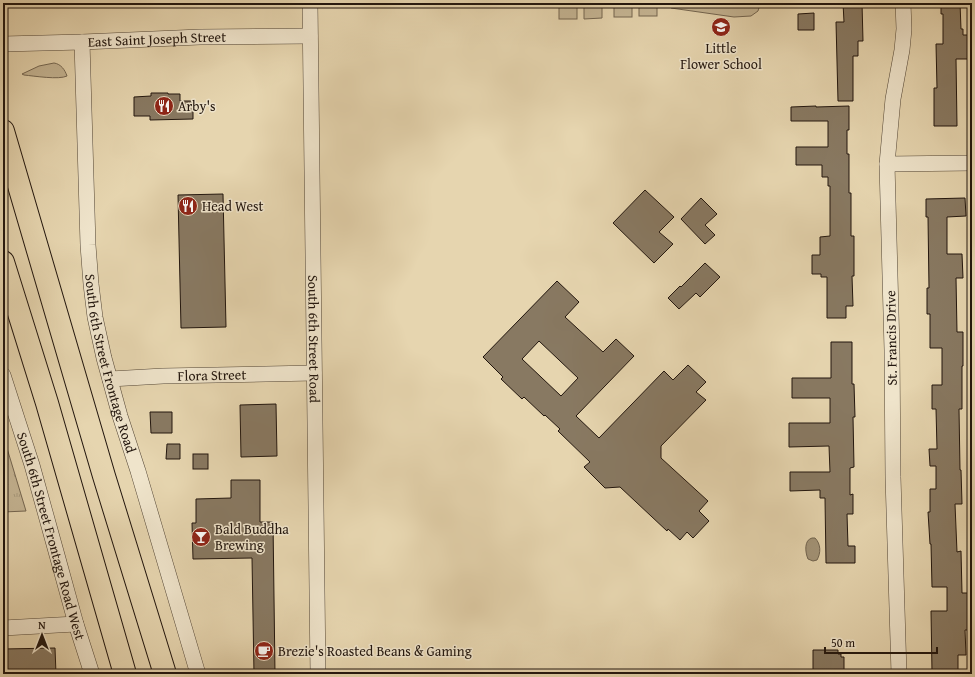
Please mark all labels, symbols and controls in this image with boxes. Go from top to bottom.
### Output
school or university icon: Little Flower School [710,16,732,38]
street label: East Saint Joseph Street [87,27,226,52]
place label: Little Flower School [680,38,762,74]
restaurant icon: Arby's [153,95,175,117]
place label: Arby's [178,96,216,116]
restaurant icon: Head West [177,195,199,217]
place label: Head West [202,196,264,216]
street label: South 6th Street Frontage Road [80,273,142,456]
street label: South 6th Street Road [303,275,325,404]
street label: St. Francis Drive [880,290,902,386]
street label: Flora Street [177,364,247,386]
street label: South 6th Street Frontage Road West [12,429,90,642]
place label: Bald Buddha Brewing [215,519,289,555]
bar icon: Bald Buddha Brewing [190,526,212,548]
north arrow [22,615,62,655]
text: N [38,617,46,633]
scale bar [825,629,937,655]
text: 50 m [831,634,855,651]
cafe icon: Brezie's Roasted Beans & Gaming [253,640,275,662]
place label: Brezie's Roasted Beans & Gaming [278,641,472,661]

